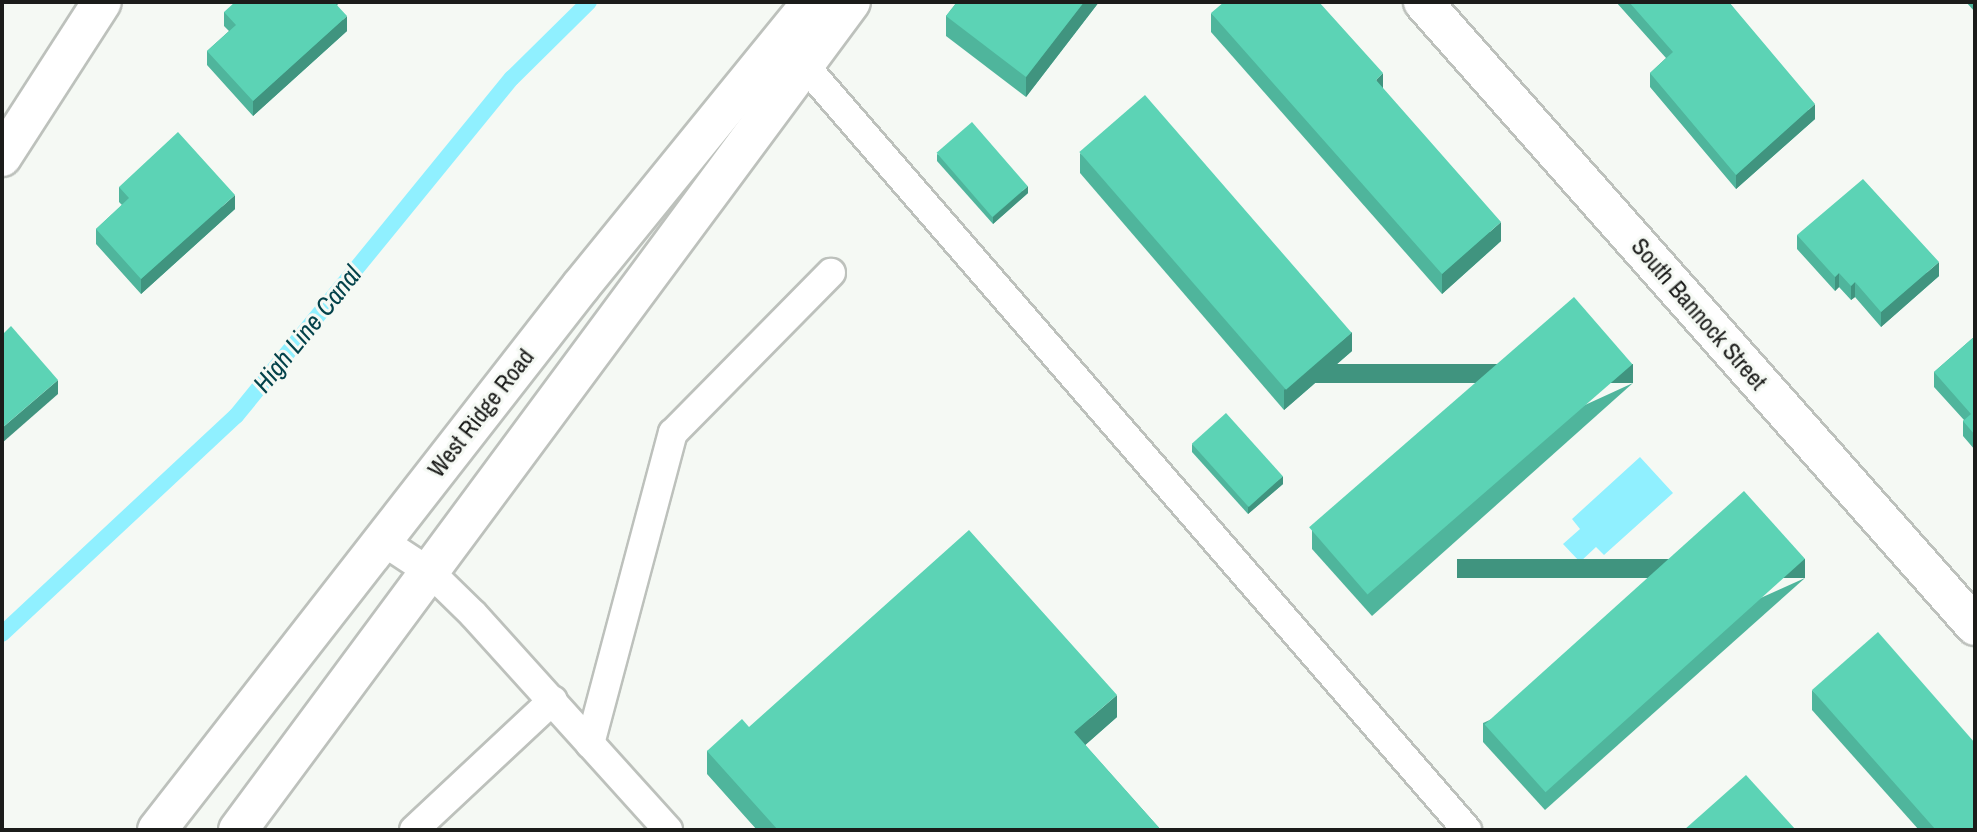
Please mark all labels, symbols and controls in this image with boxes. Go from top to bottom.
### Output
street label: South Bannock Street [1625,232,1773,396]
water label: High Line Canal [246,259,368,399]
street label: West Ridge Road [422,343,540,483]

